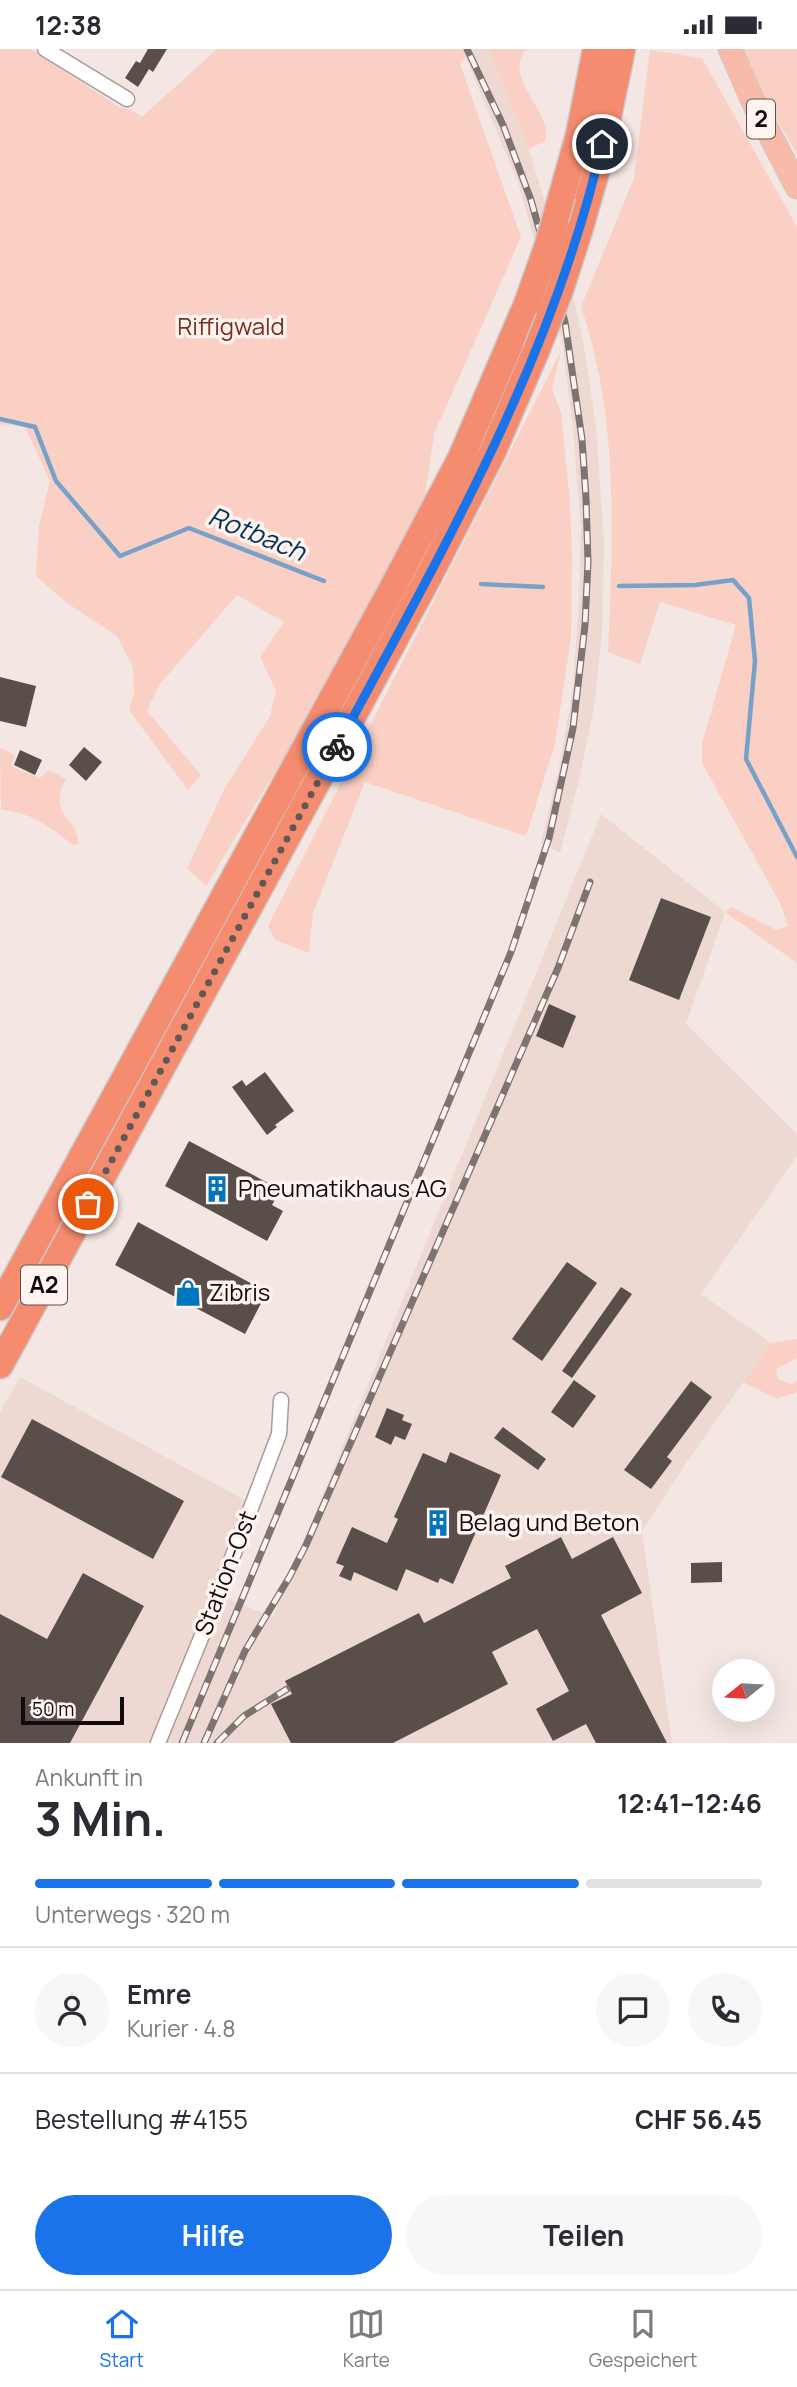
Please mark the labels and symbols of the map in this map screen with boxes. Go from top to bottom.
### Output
road number: 2 [747,99,775,139]
pin [572,114,632,174]
park label: Riffigwald [177,309,285,342]
water label: Rotbach [203,497,313,569]
courier [302,712,372,782]
place label: Pneumatikhaus AG [238,1171,447,1204]
pin [58,1174,118,1234]
building icon: Pneumatikhaus AG [202,1174,232,1204]
road number: A2 [21,1266,67,1305]
place label: Zibris [209,1275,270,1308]
shop icon: Zibris [173,1278,203,1308]
street label: Station-Ost [186,1505,263,1640]
place label: Belag und Beton [459,1505,639,1538]
building icon: Belag und Beton [423,1508,453,1538]
north arrow [712,1659,775,1722]
scale bar [21,1694,124,1726]

